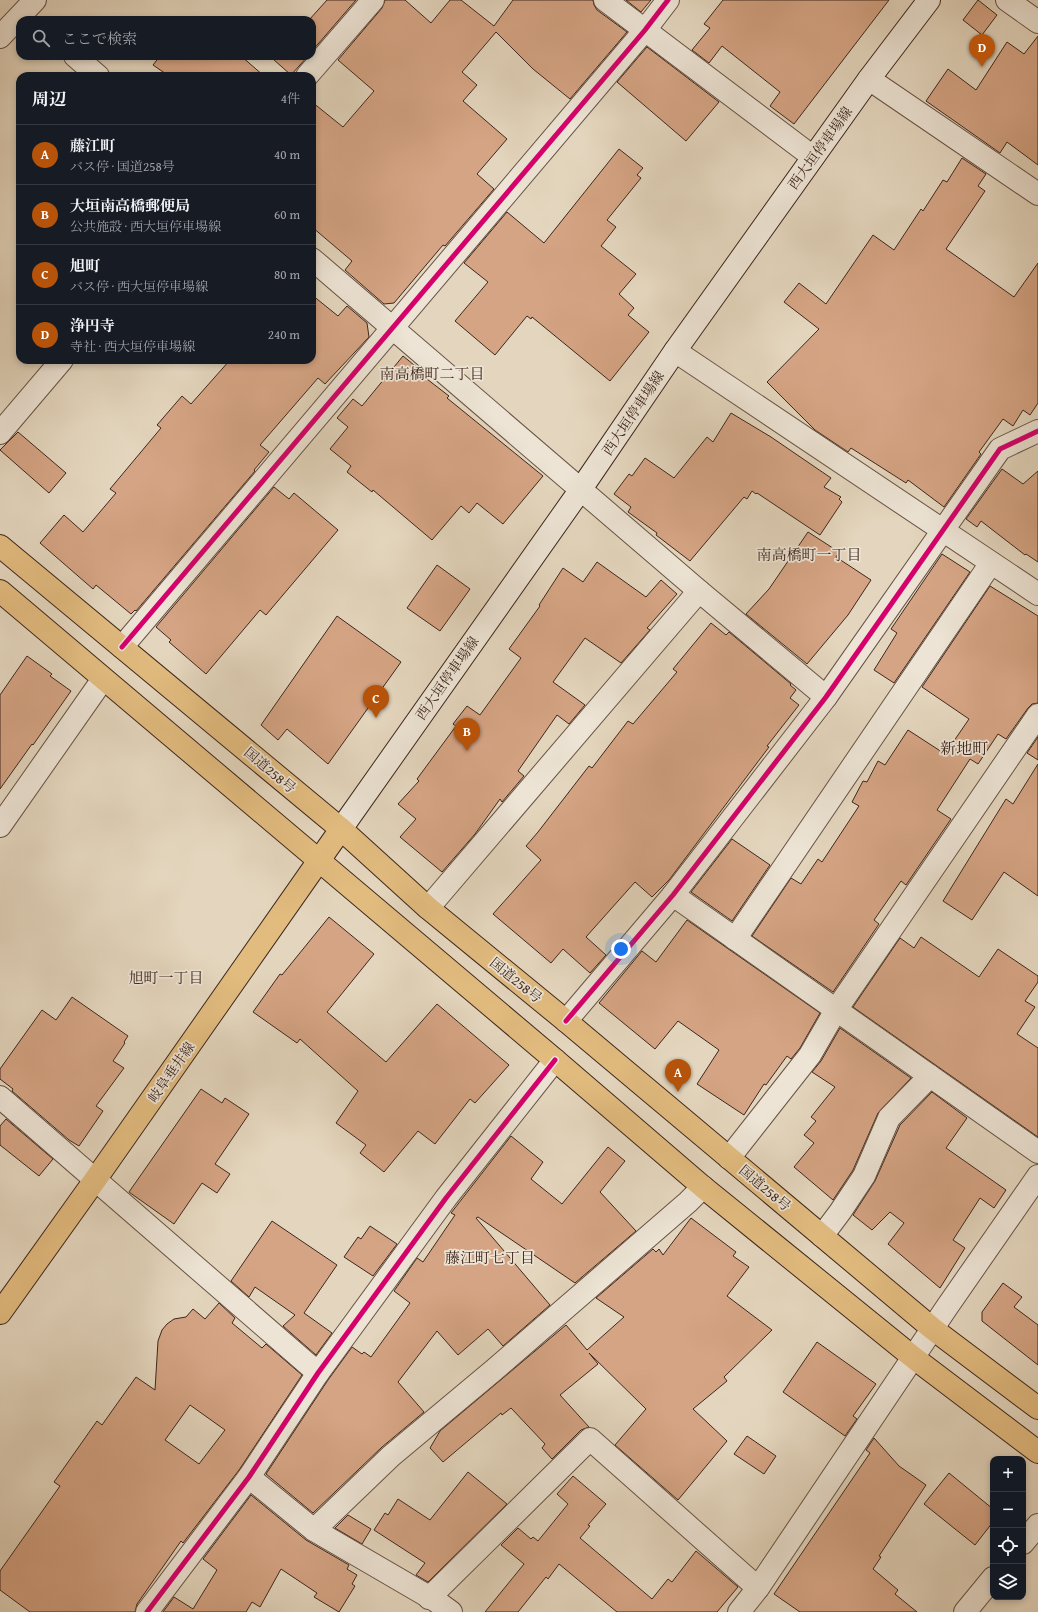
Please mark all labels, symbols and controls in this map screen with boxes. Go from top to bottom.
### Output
search box [16,16,316,60]
icon: search [30,27,52,49]
text: ここで検索 [62,28,137,49]
pin: D [969,34,995,67]
text: 周辺 [32,86,66,111]
text: 4件 [281,89,300,108]
street label: 西大垣停車場線 [783,102,857,194]
text: 藤江町 [70,135,115,156]
text: A [41,145,49,164]
text: 40 m [274,145,300,164]
text: バス停 · 国道258号 [70,157,175,176]
text: 大垣南高橋郵便局 [70,195,190,216]
text: B [41,205,49,224]
text: 60 m [274,205,300,224]
text: 公共施設 · 西大垣停車場線 [70,217,221,236]
text: 旭町 [70,255,100,276]
text: C [41,265,49,284]
text: 80 m [274,265,300,284]
text: バス停 · 西大垣停車場線 [70,277,208,296]
text: 浄円寺 [70,315,115,336]
text: D [41,325,49,344]
text: 240 m [268,325,300,344]
text: 寺社 · 西大垣停車場線 [70,337,195,356]
district label: 南高橋町二丁目 [379,363,485,384]
street label: 西大垣停車場線 [597,367,669,459]
district label: 南高橋町一丁目 [756,544,862,565]
street label: 西大垣停車場線 [411,632,483,724]
pin: C [363,685,389,718]
pin: B [454,718,480,751]
district label: 新地町 [940,736,988,760]
street label: 国道258号 [240,742,300,798]
your location [611,939,631,959]
street label: 国道258号 [486,953,546,1007]
district label: 旭町一丁目 [128,967,204,988]
street label: 岐阜垂井線 [143,1038,199,1106]
pin: A [665,1059,691,1092]
street label: 国道258号 [735,1160,795,1216]
district label: 藤江町七丁目 [445,1247,535,1268]
map controls [990,1456,1026,1600]
button: + [990,1456,1026,1492]
button: − [990,1492,1026,1528]
button: locate [990,1528,1026,1564]
button: layers [990,1564,1026,1600]

